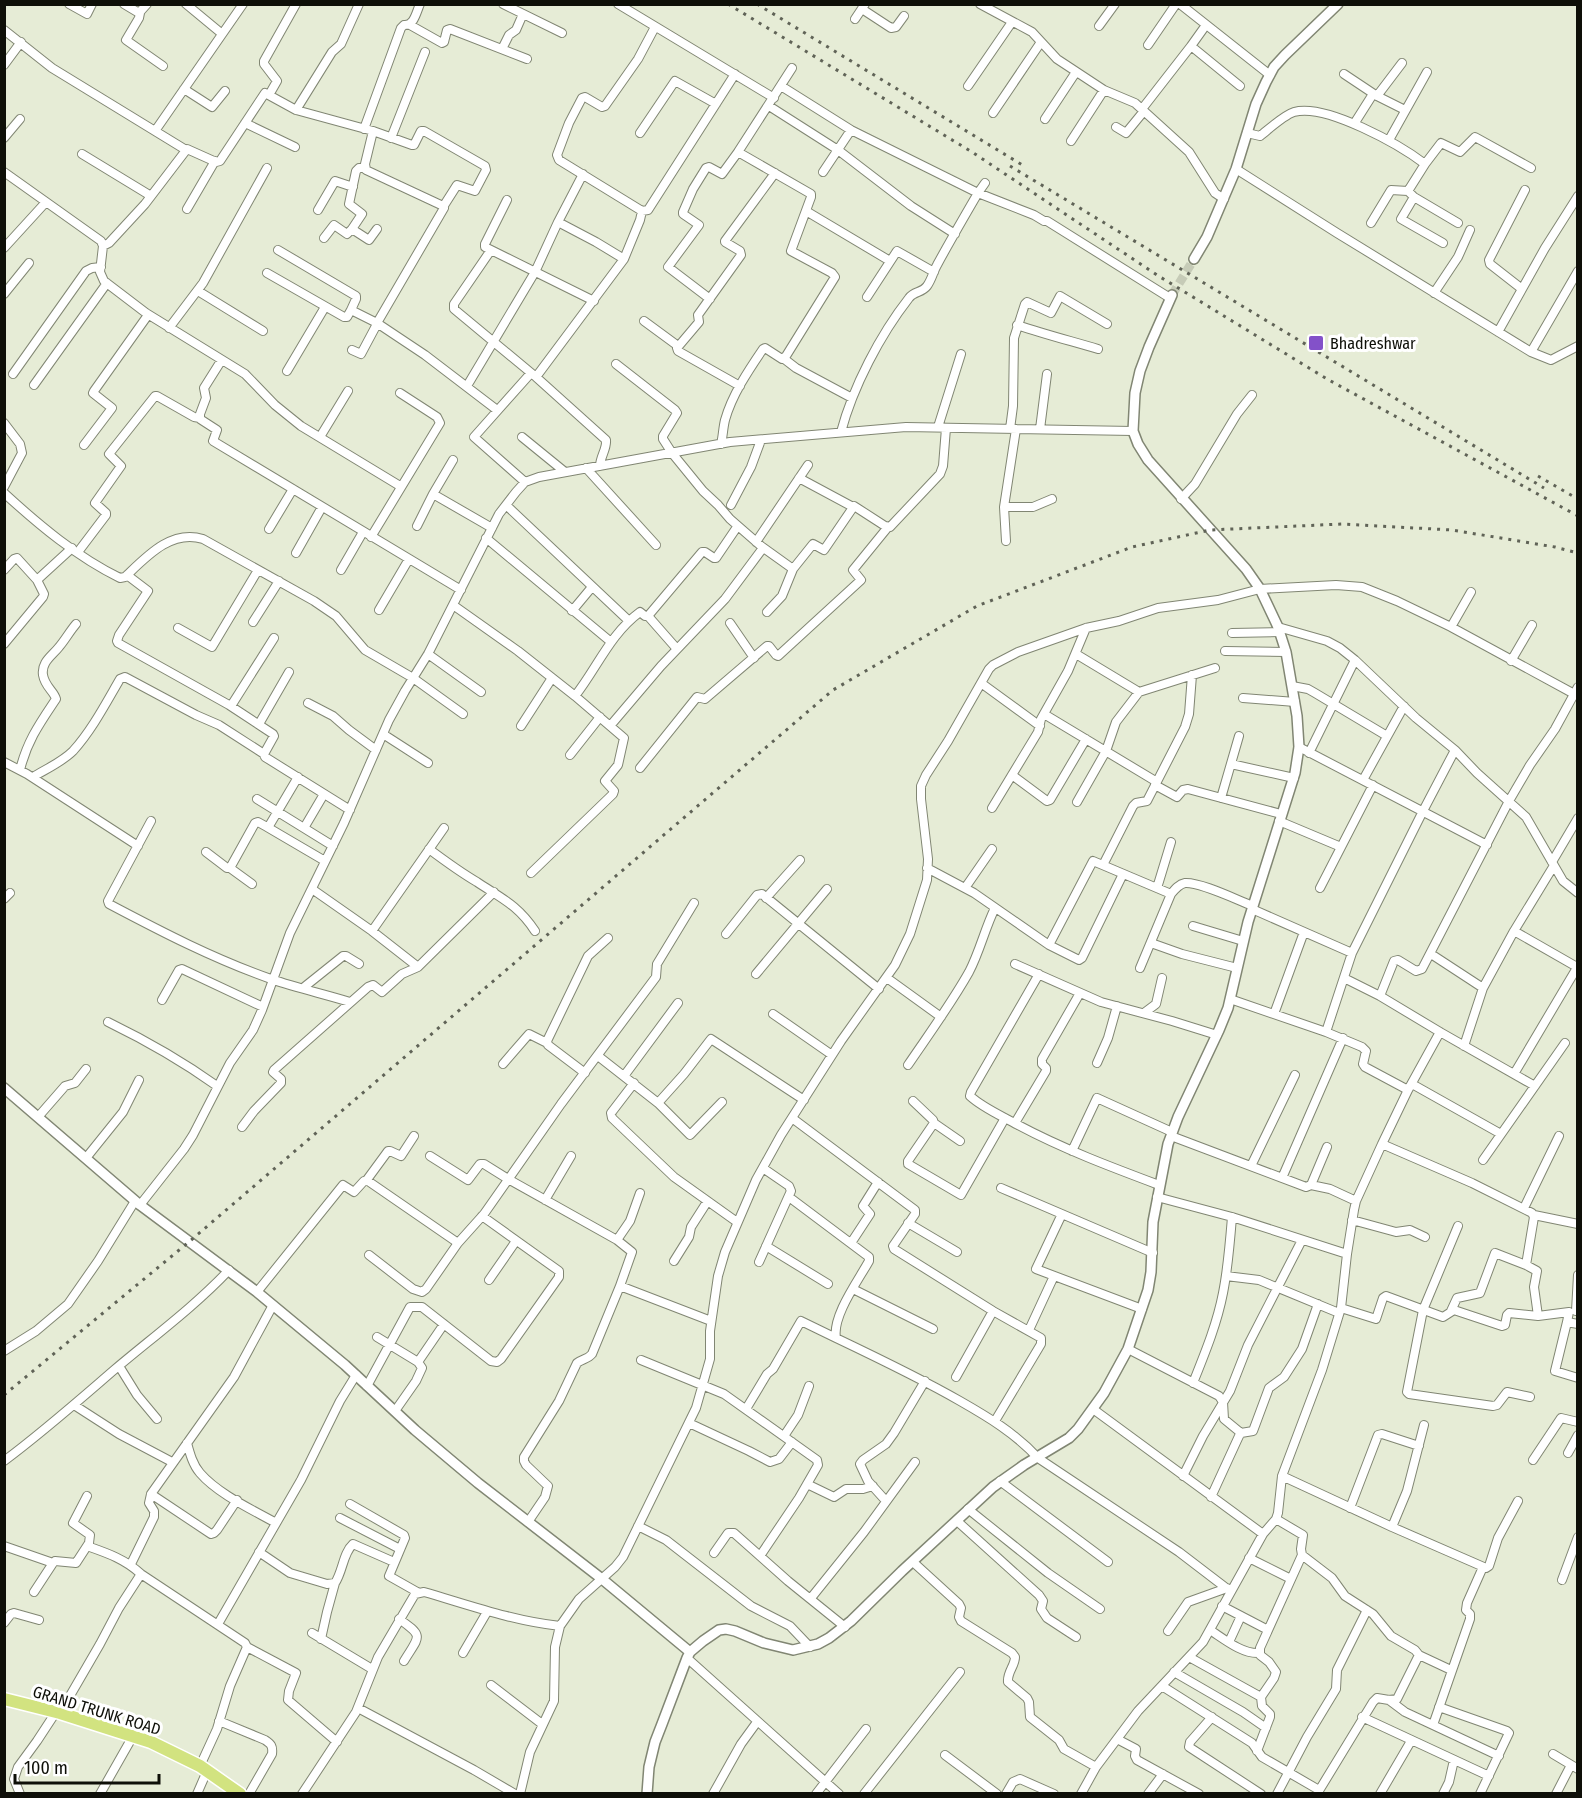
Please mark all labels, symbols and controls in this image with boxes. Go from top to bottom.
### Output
marker: Bhadreshwar [1307,334,1325,352]
place label: Bhadreshwar [1330,334,1416,353]
street label: GRAND TRUNK ROAD [31,1682,163,1739]
scale bar [15,1747,159,1785]
text: 100 m [24,1757,68,1779]

